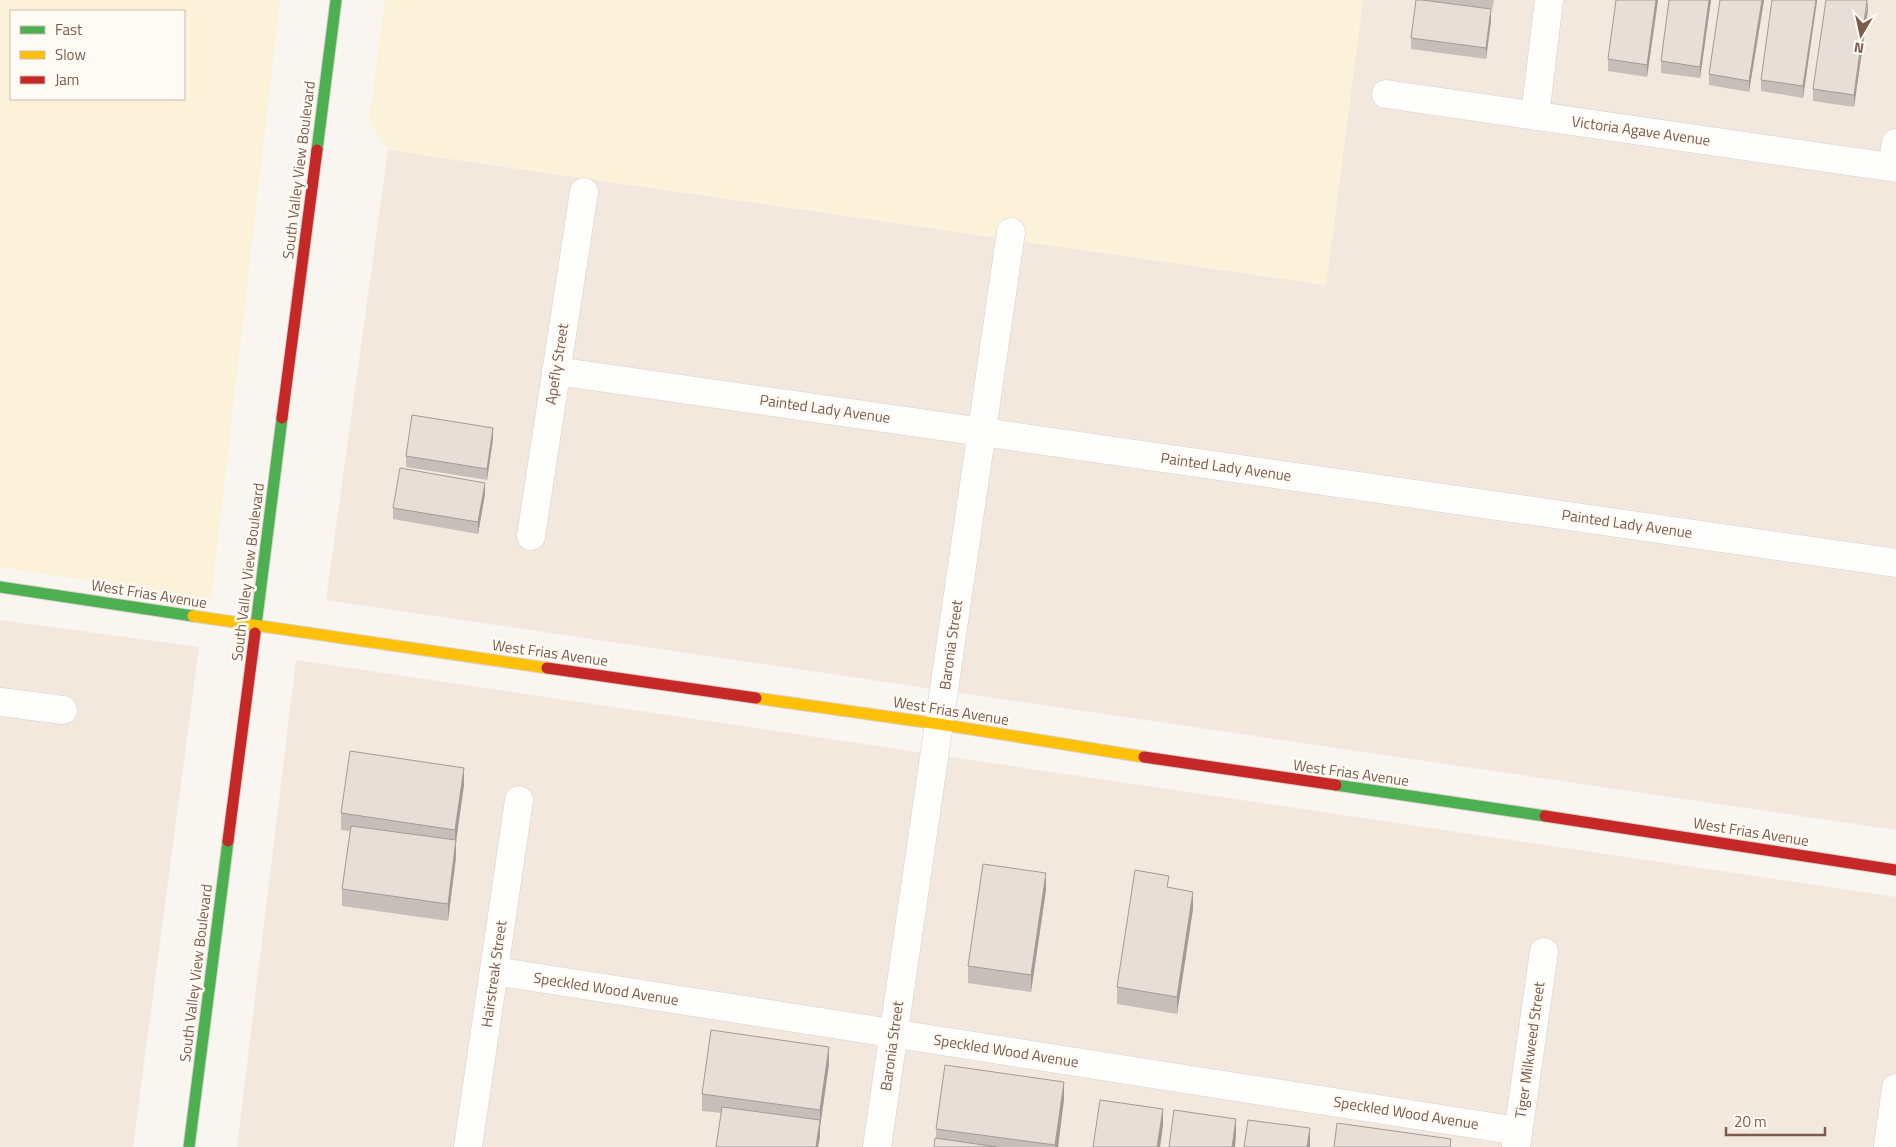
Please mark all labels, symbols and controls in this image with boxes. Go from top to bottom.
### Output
legend [10,10,185,100]
north arrow [1836,10,1886,60]
text: Fast [55,18,83,41]
text: N [1852,37,1865,59]
text: Slow [55,43,86,66]
text: Jam [55,68,79,91]
street label: South Valley View Boulevard [276,80,321,260]
street label: Victoria Agave Avenue [1570,109,1712,152]
street label: Apefly Street [539,321,574,406]
street label: Painted Lady Avenue [758,388,892,429]
street label: Painted Lady Avenue [1159,446,1293,487]
street label: South Valley View Boulevard [225,482,270,662]
street label: Painted Lady Avenue [1560,503,1694,544]
street label: West Frias Avenue [90,573,209,614]
street label: Baronia Street [933,598,968,691]
street label: West Frias Avenue [491,633,610,672]
street label: West Frias Avenue [892,690,1011,731]
street label: West Frias Avenue [1292,753,1411,792]
street label: West Frias Avenue [1692,811,1811,852]
street label: South Valley View Boulevard [173,883,218,1063]
street label: Hairstreak Street [475,918,512,1029]
street label: Speckled Wood Avenue [532,966,680,1011]
street label: Tiger Milkweed Street [1509,979,1551,1120]
street label: Baronia Street [874,999,909,1092]
street label: Speckled Wood Avenue [932,1028,1080,1073]
street label: Speckled Wood Avenue [1332,1090,1480,1135]
scale bar [1726,1104,1825,1136]
text: 20 m [1734,1110,1767,1133]

